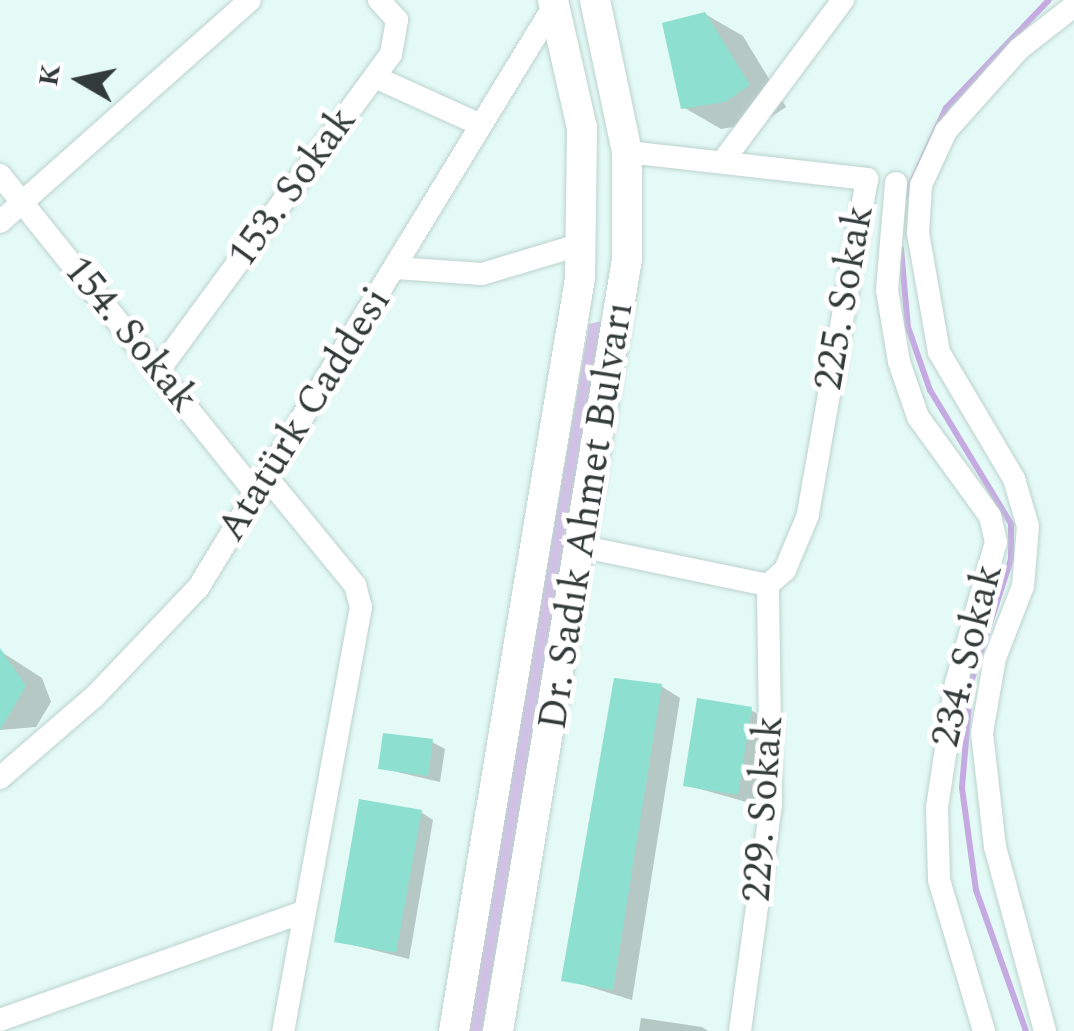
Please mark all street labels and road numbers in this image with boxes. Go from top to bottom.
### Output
street label: 153. Sokak [219,98,367,278]
street label: 225. Sokak [805,202,885,394]
street label: 154. Sokak [52,247,208,423]
street label: Atatürk Caddesi [208,279,402,551]
street label: Dr. Sadık Ahmet Bulvarı [529,299,645,733]
street label: 234. Sokak [922,559,1014,753]
street label: 229. Sokak [734,714,794,904]

